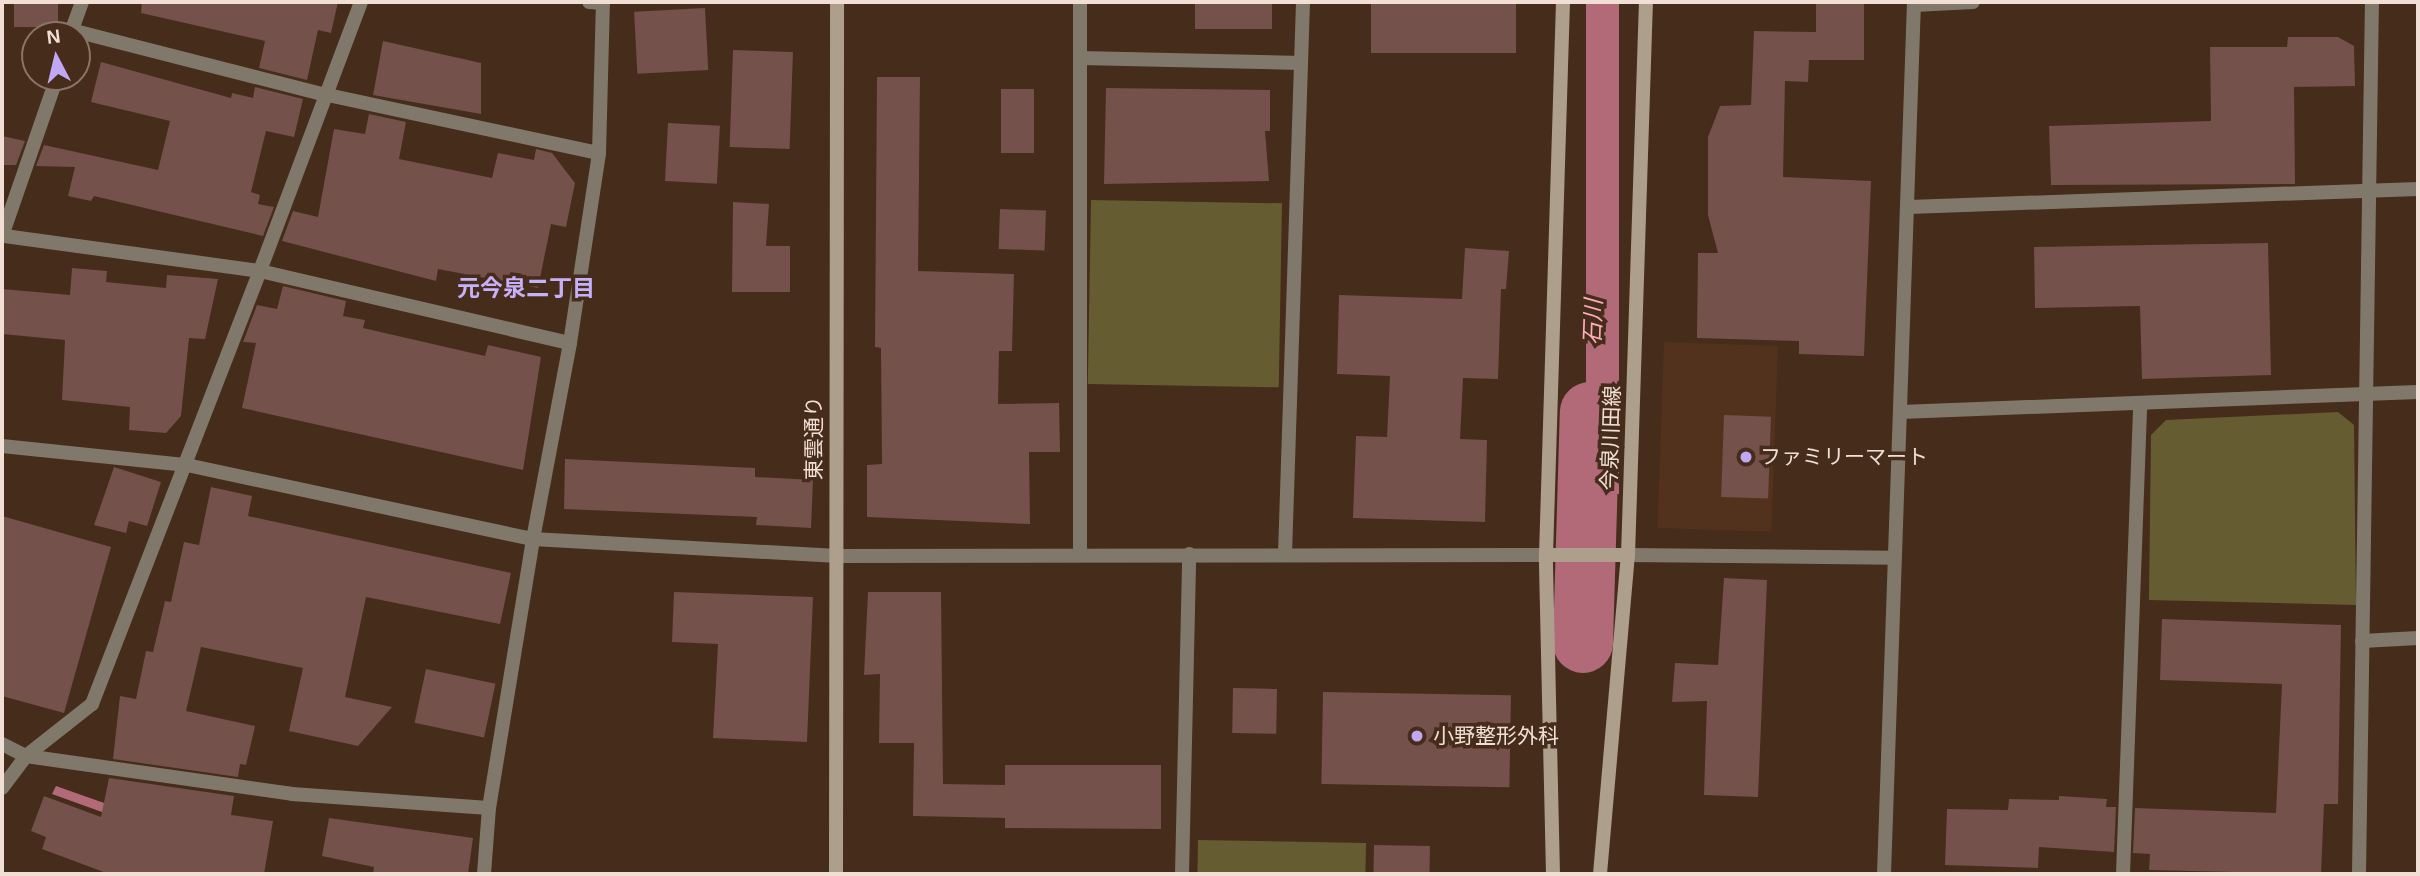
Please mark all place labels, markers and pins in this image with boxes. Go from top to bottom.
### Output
place label: ファミリーマート [1760,444,1928,470]
marker: ファミリーマート [1738,449,1754,465]
place label: 小野整形外科 [1433,723,1559,749]
marker: 小野整形外科 [1407,726,1427,746]

